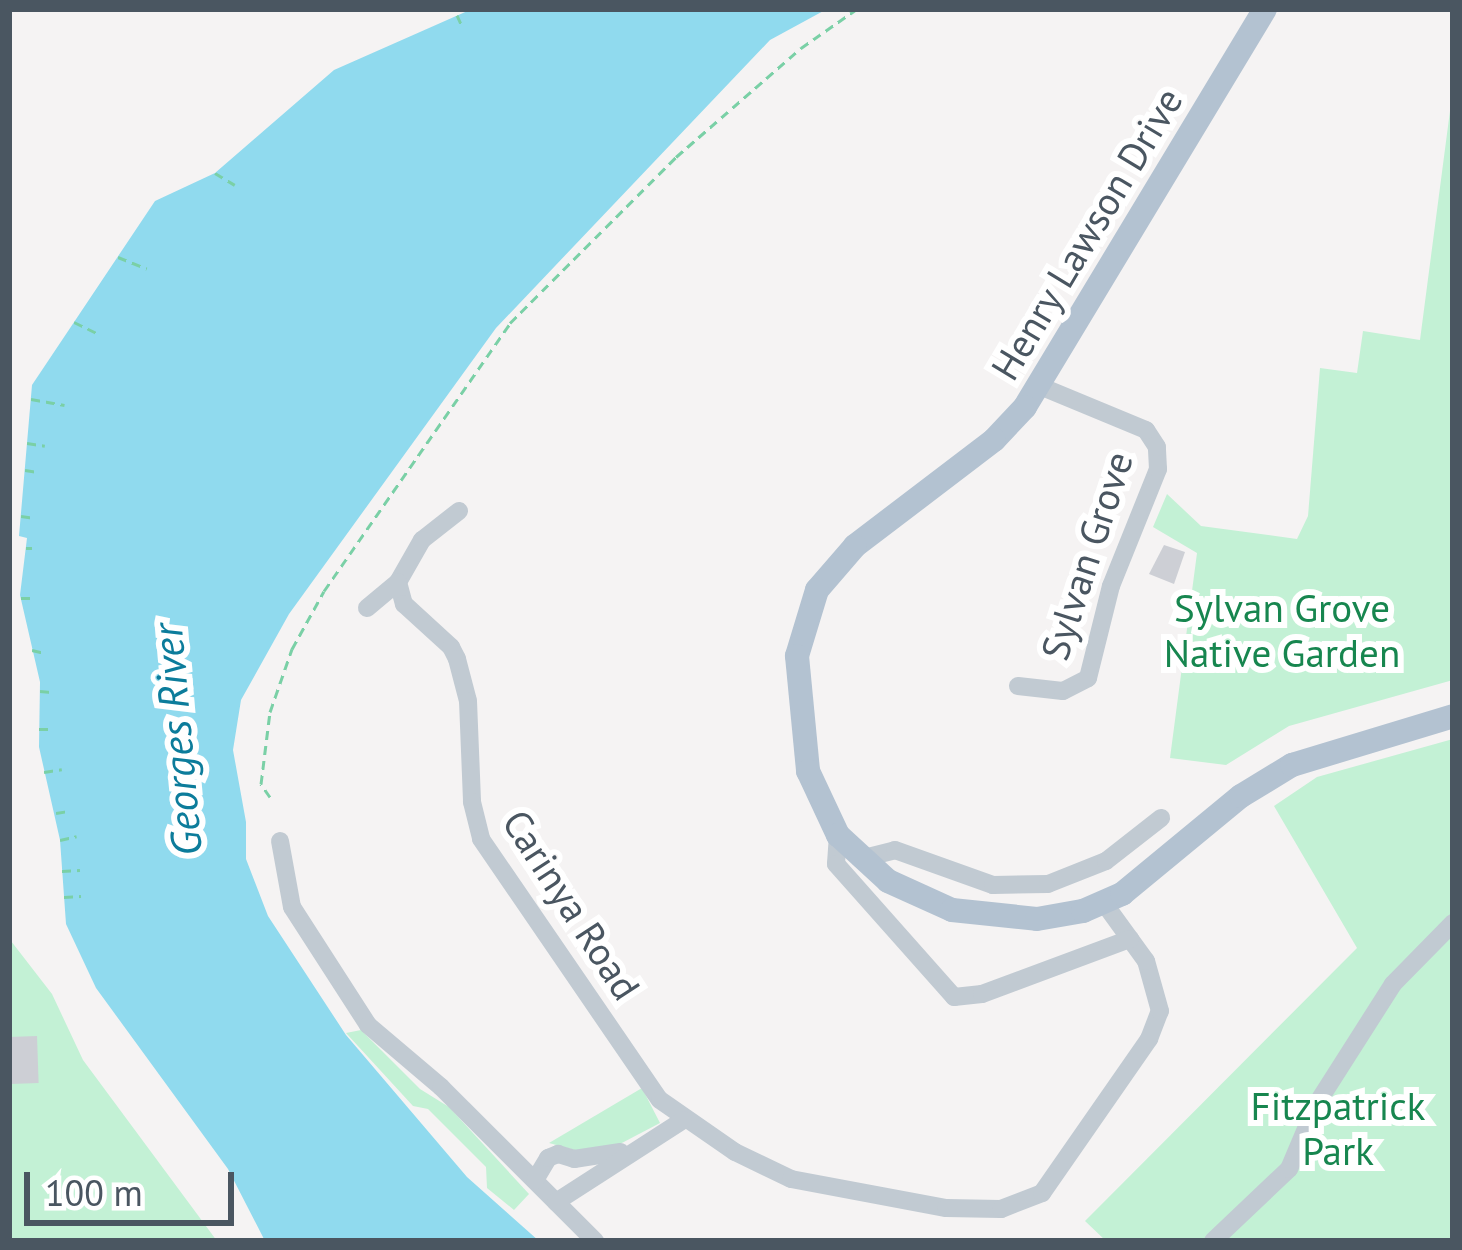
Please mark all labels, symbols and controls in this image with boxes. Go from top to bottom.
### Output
street label: Henry Lawson Drive [981,79,1193,389]
street label: Sylvan Grove [1031,446,1143,666]
park label: Sylvan Grove Native Garden [1164,586,1400,677]
water label: Georges River [142,622,212,858]
street label: Carinya Road [492,801,650,1009]
park label: Fitzpatrick Park [1251,1084,1425,1175]
scale bar [30,1148,240,1222]
text: 100 m [45,1169,143,1216]

